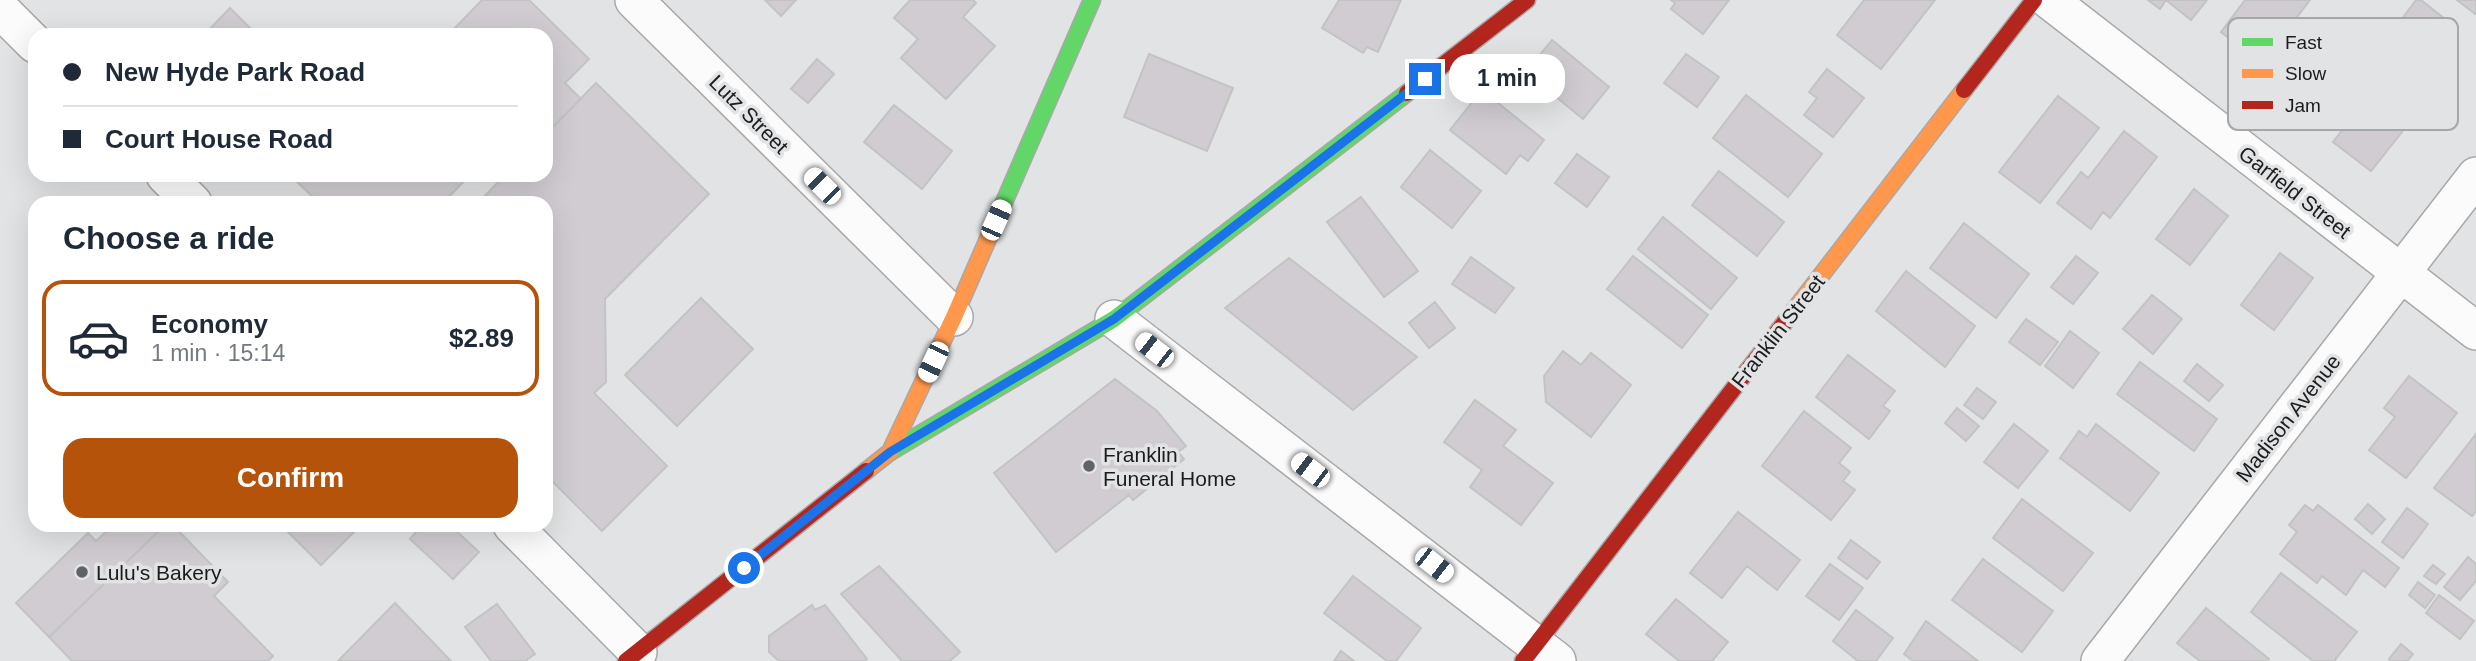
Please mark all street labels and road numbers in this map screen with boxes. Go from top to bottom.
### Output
street label: Lutz Street [705,70,793,158]
street label: Garfield Street [2235,141,2356,243]
street label: Franklin Street [1727,270,1829,392]
street label: Madison Avenue [2231,350,2345,486]

